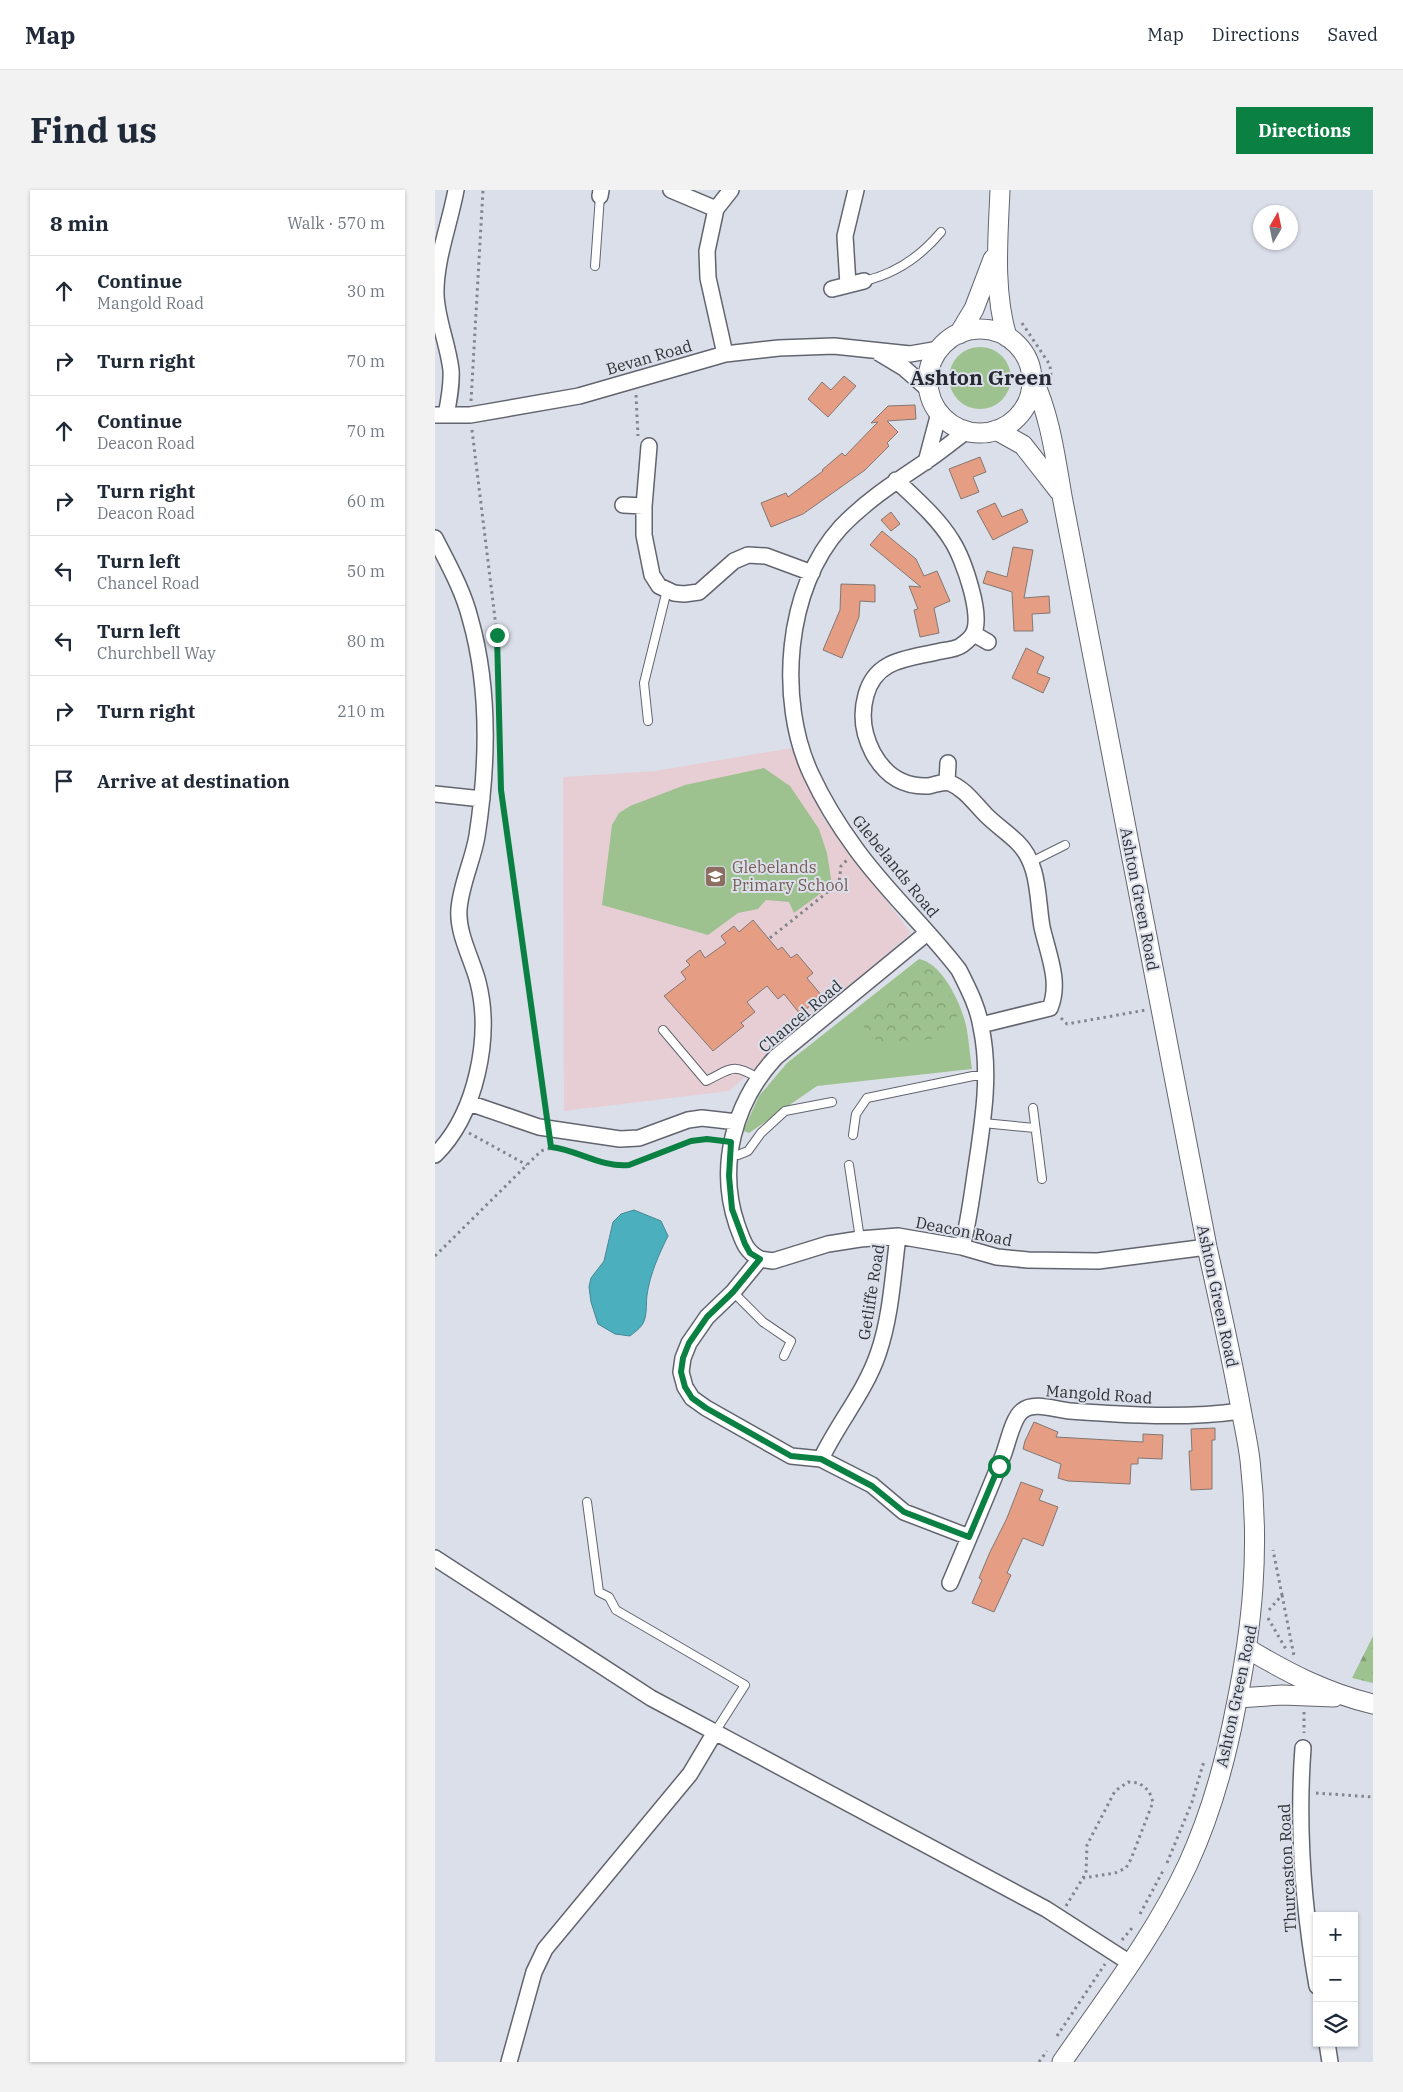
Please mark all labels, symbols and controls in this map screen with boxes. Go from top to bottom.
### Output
text: Map [25,19,75,51]
text: Map [1147,23,1184,46]
text: Directions [1212,23,1300,46]
text: Saved [1328,23,1378,46]
text: Find us [30,107,157,153]
button: Directions [1236,107,1373,154]
north arrow [1253,205,1298,250]
text: 8 min [50,209,109,237]
text: Walk · 570 m [287,213,385,233]
text: Continue [97,269,182,293]
icon: ahead [50,277,78,305]
text: 30 m [347,281,385,301]
text: Mangold Road [97,293,204,313]
street label: Bevan Road [604,335,695,379]
icon: right [50,347,78,375]
text: Turn right [97,349,195,373]
text: 70 m [347,351,385,371]
district label: Ashton Green [910,363,1052,391]
text: Continue [97,409,182,433]
icon: ahead [50,417,78,445]
text: 70 m [347,421,385,441]
text: Deacon Road [97,433,195,453]
text: Turn right [97,479,195,503]
icon: right [50,487,78,515]
text: 60 m [347,491,385,511]
text: Deacon Road [97,503,195,523]
text: Turn left [97,549,180,573]
icon: left [50,557,78,585]
text: 50 m [347,561,385,581]
text: Chancel Road [97,573,200,593]
text: Turn left [97,619,180,643]
route end [486,624,509,647]
icon: left [50,627,78,655]
text: 80 m [347,631,385,651]
text: Churchbell Way [97,643,216,663]
icon: right [50,697,78,725]
text: Turn right [97,699,195,723]
text: 210 m [337,701,385,721]
icon: arrive [50,767,78,795]
text: Arrive at destination [97,769,290,793]
street label: Glebelands Road [848,811,944,922]
street label: Ashton Green Road [1116,826,1164,972]
place label: Glebelands Primary School [732,857,849,895]
school or university icon: Glebelands Primary School [704,864,728,888]
street label: Chancel Road [754,975,846,1057]
street label: Deacon Road [914,1212,1014,1250]
street label: Ashton Green Road [1193,1223,1243,1369]
street label: Getliffe Road [854,1242,888,1341]
street label: Mangold Road [1045,1380,1153,1408]
route start [988,1455,1011,1478]
street label: Ashton Green Road [1211,1623,1261,1769]
street label: Thurcaston Road [1274,1803,1300,1933]
map controls [1313,1912,1358,2047]
button: + [1313,1912,1358,1957]
button: − [1313,1957,1358,2002]
button: layers [1313,2002,1358,2047]

